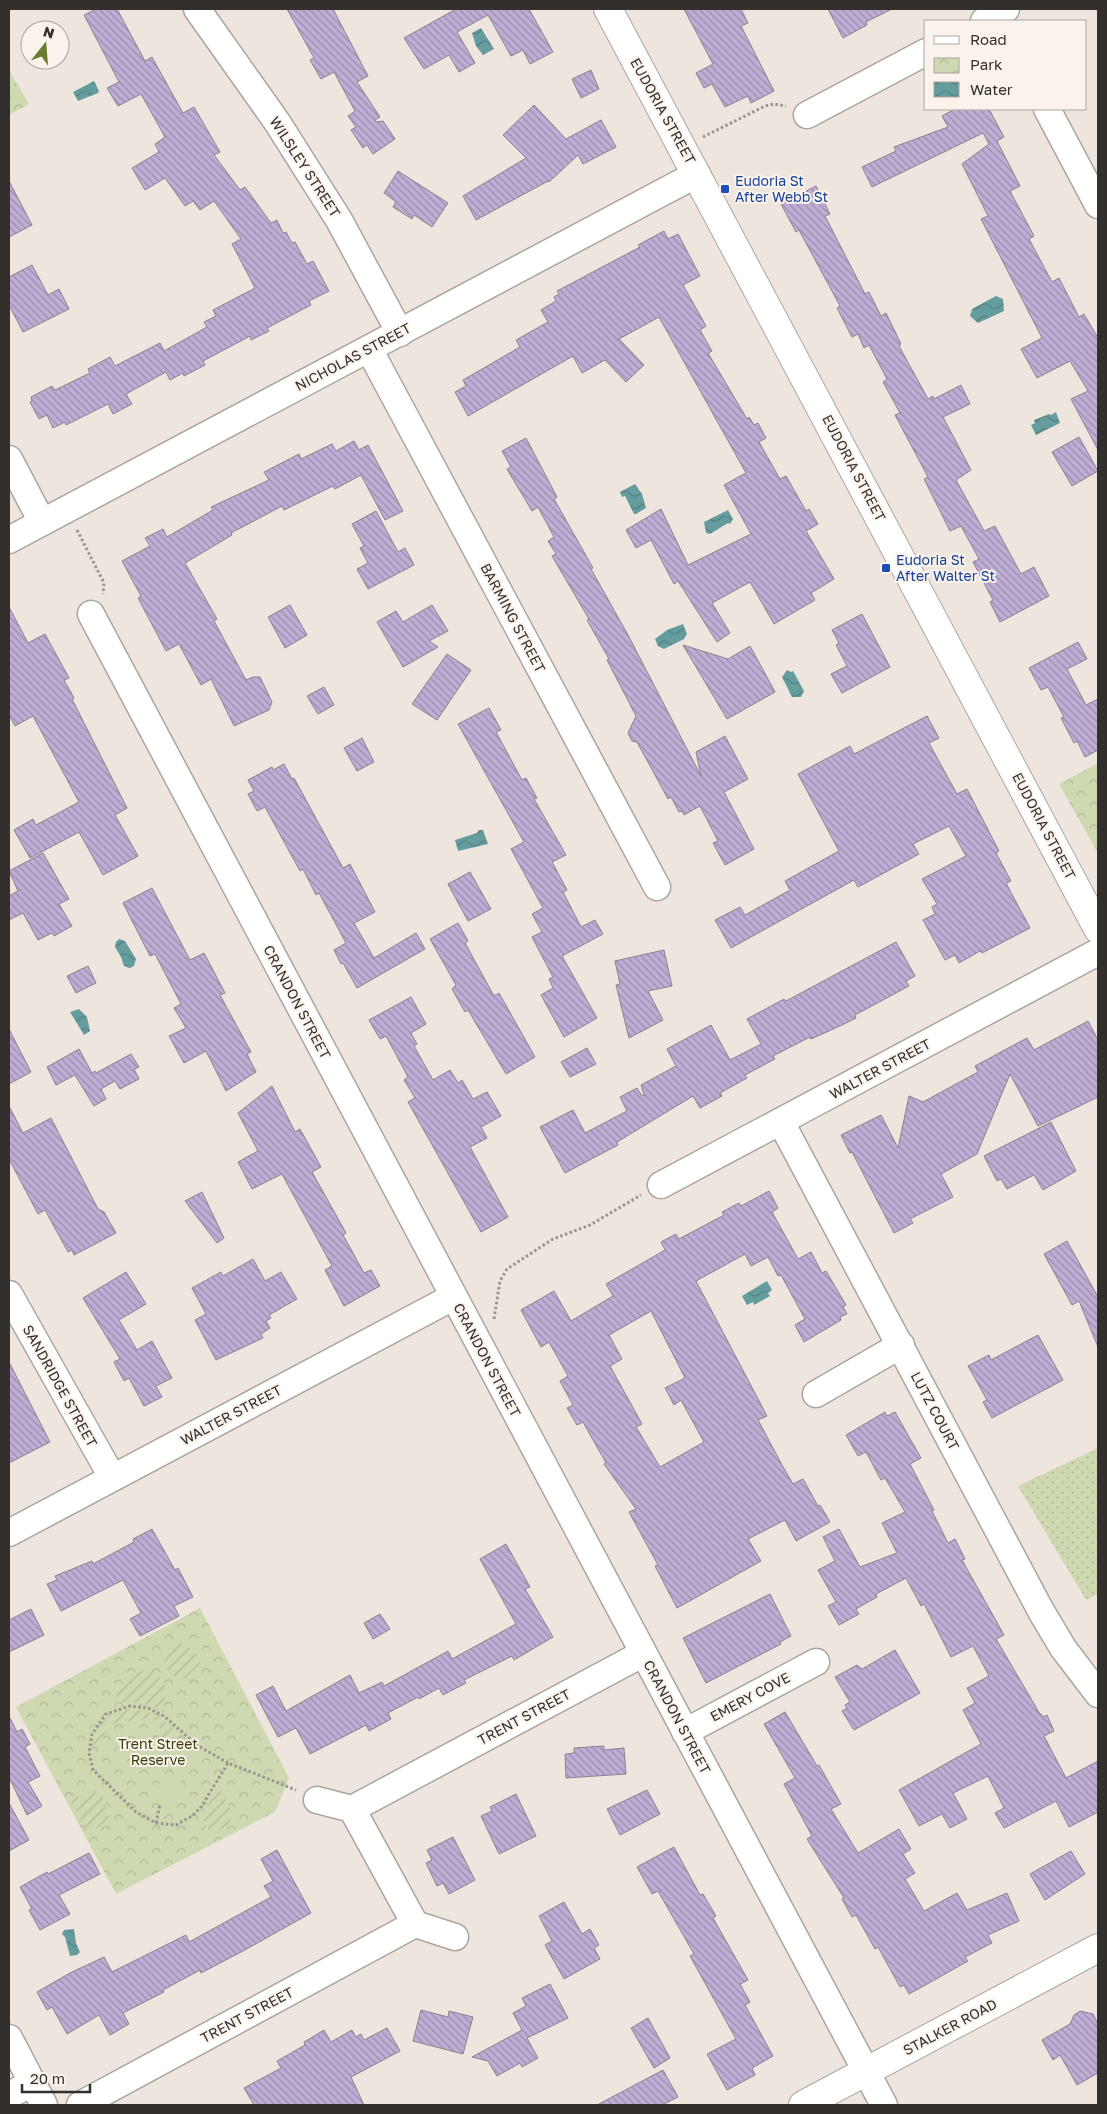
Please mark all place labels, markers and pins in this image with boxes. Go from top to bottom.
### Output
place label: Eudoria St After Webb St [735,172,828,205]
marker: Eudoria St After Webb St [719,183,731,195]
place label: Eudoria St After Walter St [896,551,995,584]
marker: Eudoria St After Walter St [880,562,892,574]

